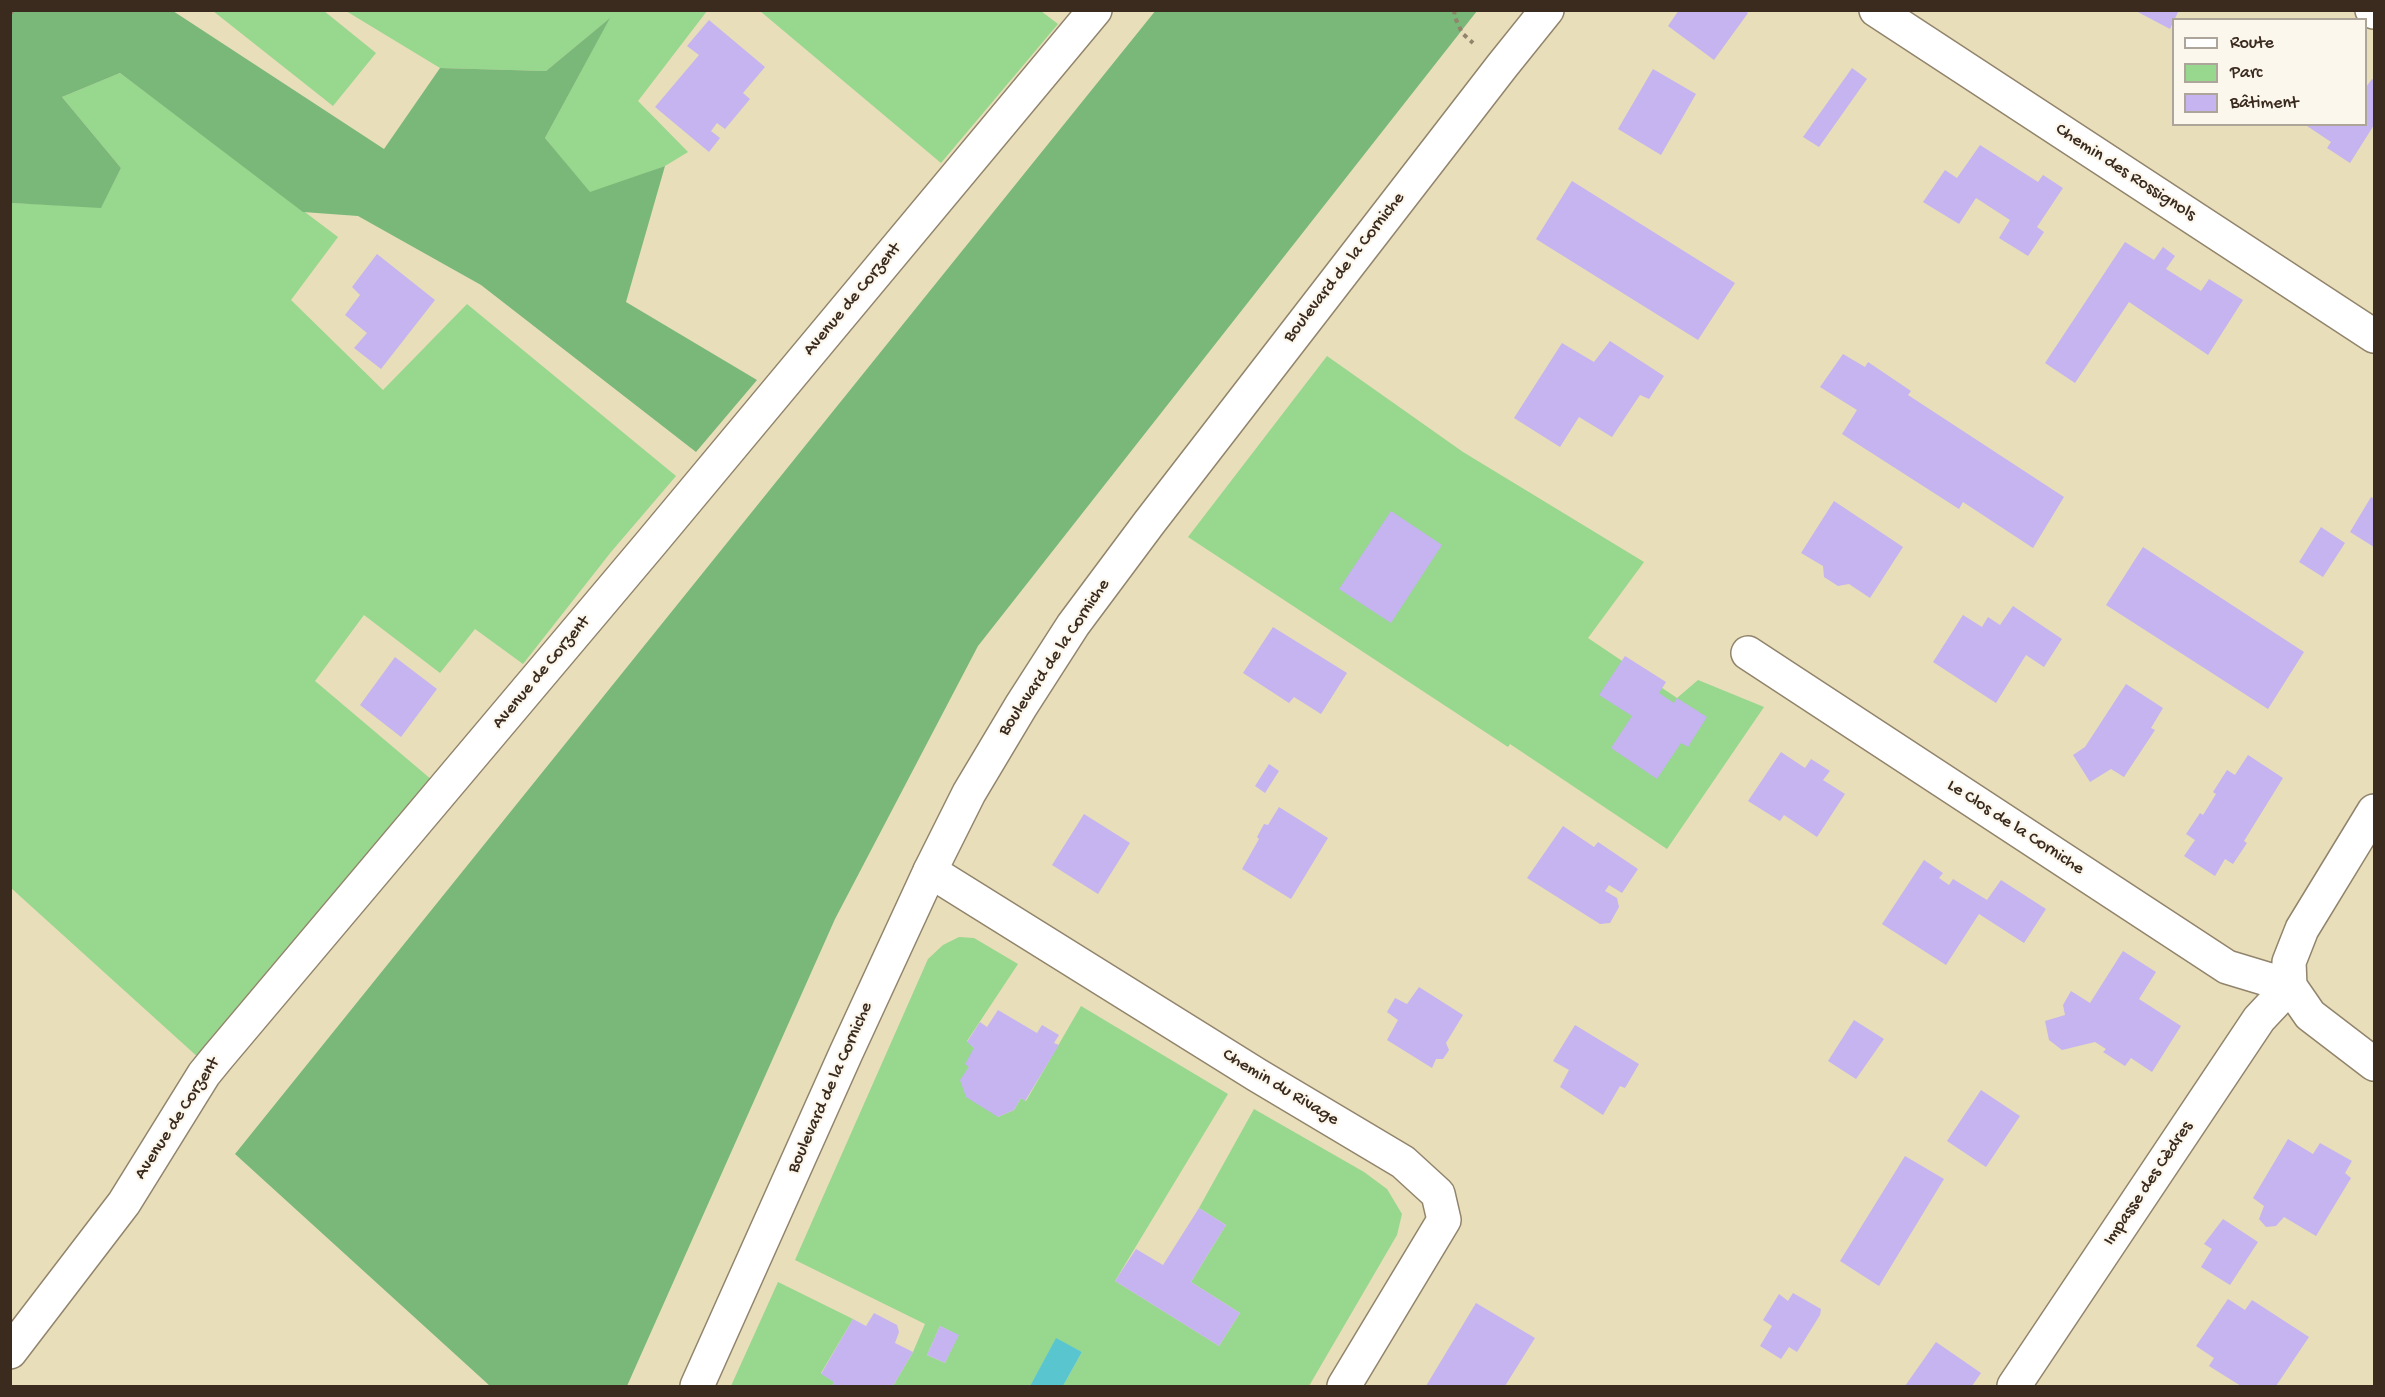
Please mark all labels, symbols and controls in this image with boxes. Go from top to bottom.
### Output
legend [2172,18,2367,126]
text: Route [2230,33,2274,54]
text: Parc [2230,63,2262,84]
text: Bâtiment [2230,93,2298,114]
street label: Chemin des Rossignols [2051,119,2199,227]
street label: Boulevard de la Corniche [1280,189,1410,347]
street label: Avenue de Corzent [799,239,907,361]
street label: Boulevard de la Corniche [994,575,1116,741]
street label: Avenue de Corzent [488,612,596,734]
street label: Le Clos de la Corniche [1942,776,2088,880]
street label: Boulevard de la Corniche [784,999,878,1177]
street label: Chemin du Rivage [1218,1045,1342,1131]
street label: Avenue de Corzent [131,1054,225,1184]
street label: Impasse des Cèdres [2099,1118,2199,1250]

